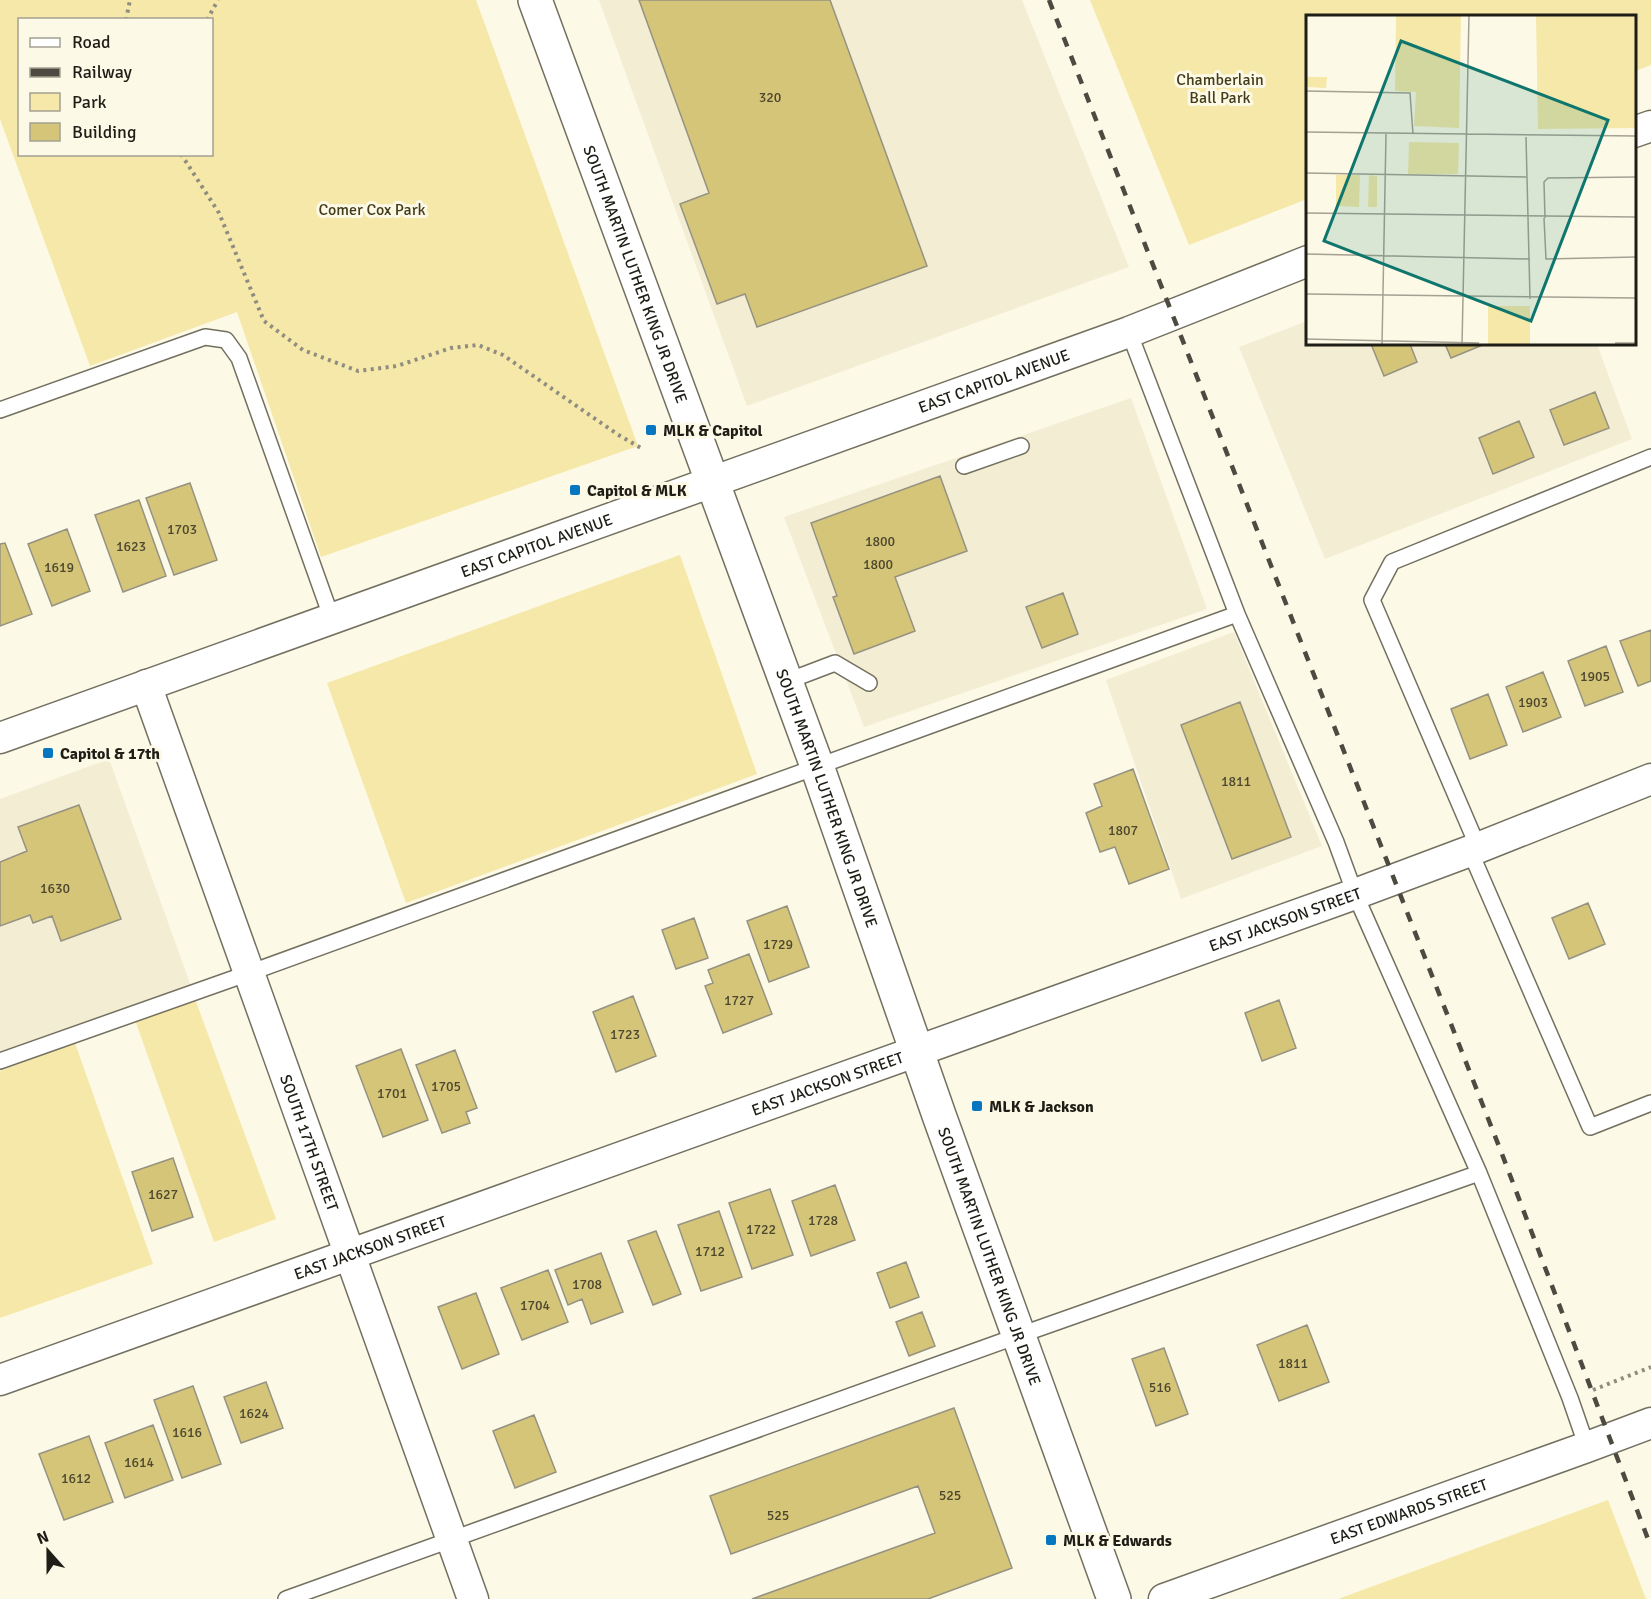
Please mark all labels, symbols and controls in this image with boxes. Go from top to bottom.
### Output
inset map [1306,15,1636,345]
legend [18,18,213,156]
text: Road [72,31,111,53]
text: Railway [72,61,133,83]
park label: Chamberlain Ball Park [1176,70,1264,108]
house number: 320 [759,89,781,106]
text: Park [72,91,107,113]
text: Building [72,121,136,143]
street label: SOUTH MARTIN LUTHER KING JR DRIVE [578,143,692,406]
park label: Comer Cox Park [318,200,426,220]
street label: EAST CAPITOL AVENUE [916,345,1073,418]
place label: MLK & Capitol [663,421,763,441]
marker: MLK & Capitol [644,423,658,437]
place label: Capitol & MLK [587,481,687,501]
marker: Capitol & MLK [568,483,582,497]
street label: EAST CAPITOL AVENUE [458,510,615,582]
house number: 1703 [167,521,197,538]
house number: 1800 [865,533,895,550]
house number: 1623 [116,538,146,555]
house number: 1800 [863,556,893,573]
house number: 1619 [44,559,74,576]
street label: SOUTH MARTIN LUTHER KING JR DRIVE [771,666,882,930]
house number: 1905 [1580,668,1610,685]
house number: 1903 [1518,694,1548,711]
place label: Capitol & 17th [60,744,160,764]
marker: Capitol & 17th [41,746,55,760]
house number: 1811 [1221,773,1251,790]
house number: 1807 [1108,822,1138,839]
house number: 1630 [40,880,70,897]
street label: EAST JACKSON STREET [1206,884,1364,957]
house number: 1729 [763,936,793,953]
house number: 1727 [724,992,754,1009]
house number: 1723 [610,1026,640,1043]
street label: EAST JACKSON STREET [749,1048,907,1121]
street label: SOUTH 17TH STREET [275,1072,342,1214]
house number: 1705 [431,1078,461,1095]
house number: 1701 [377,1085,407,1102]
place label: MLK & Jackson [989,1097,1094,1117]
marker: MLK & Jackson [970,1099,984,1113]
street label: SOUTH MARTIN LUTHER KING JR DRIVE [933,1125,1045,1388]
house number: 1627 [148,1186,178,1203]
street label: EAST JACKSON STREET [292,1212,449,1285]
house number: 1728 [808,1212,838,1229]
house number: 1722 [746,1221,776,1238]
house number: 1712 [695,1243,725,1260]
house number: 1708 [572,1276,602,1293]
house number: 1704 [520,1297,551,1314]
house number: 1811 [1278,1355,1308,1372]
house number: 516 [1149,1379,1171,1396]
house number: 1624 [239,1405,270,1422]
house number: 1616 [172,1424,202,1441]
house number: 1614 [124,1454,155,1471]
house number: 1612 [61,1470,91,1487]
street label: EAST EDWARDS STREET [1328,1475,1490,1549]
house number: 525 [939,1487,961,1504]
house number: 525 [767,1507,789,1524]
north arrow [18,1521,78,1581]
text: N [34,1527,52,1549]
place label: MLK & Edwards [1063,1531,1172,1551]
marker: MLK & Edwards [1044,1533,1058,1547]

